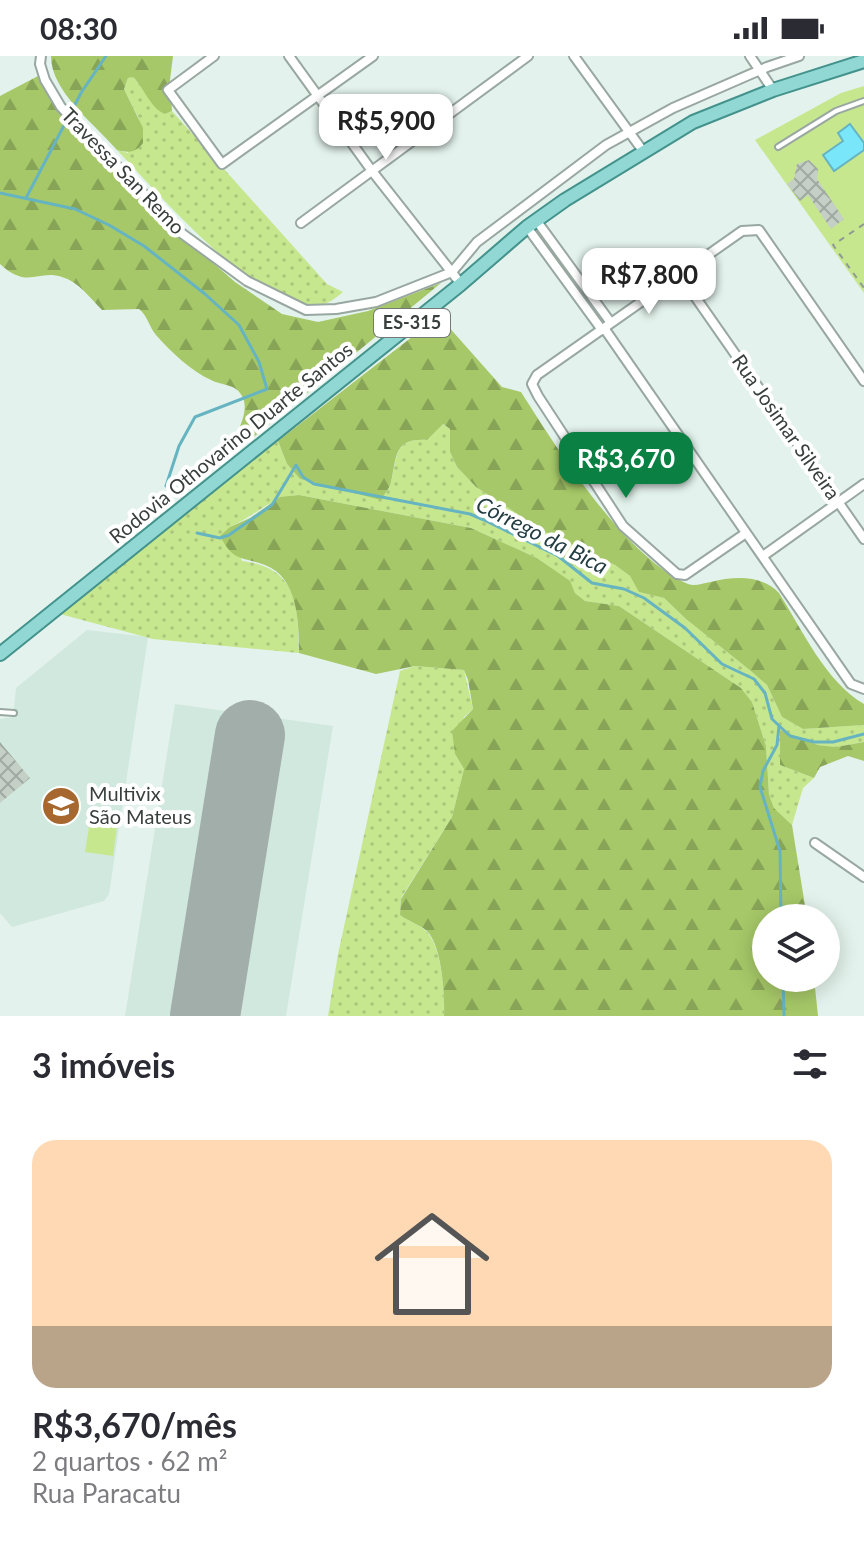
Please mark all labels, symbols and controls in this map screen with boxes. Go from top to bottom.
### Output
text: 08:30 [40,10,117,46]
pin: R$5,900 [312,94,460,162]
street label: Travessa San Remo [57,102,190,239]
text: R$5,900 [337,104,435,136]
pin: R$7,800 [575,248,723,316]
text: R$7,800 [600,258,698,290]
road number: ES-315 [374,309,450,337]
street label: Rodovia Othovarino Duarte Santos [104,337,357,548]
street label: Rua Josimar Silveira [728,349,846,504]
pin: R$3,670 [552,432,700,500]
text: R$3,670 [577,442,675,474]
water label: Córrego da Bica [472,490,613,579]
place label: Multivix São Mateus [89,781,192,828]
school or university icon: Multivix São Mateus [40,785,82,827]
map controls [752,904,840,992]
button: layers [752,904,840,992]
icon: filters [788,1042,832,1086]
text: 3 imóveis [32,1044,175,1085]
icon: home [360,1192,504,1336]
text: R$3,670/mês [32,1404,237,1445]
text: 2 quartos · 62 m² [32,1445,227,1477]
text: Rua Paracatu [32,1477,181,1509]

